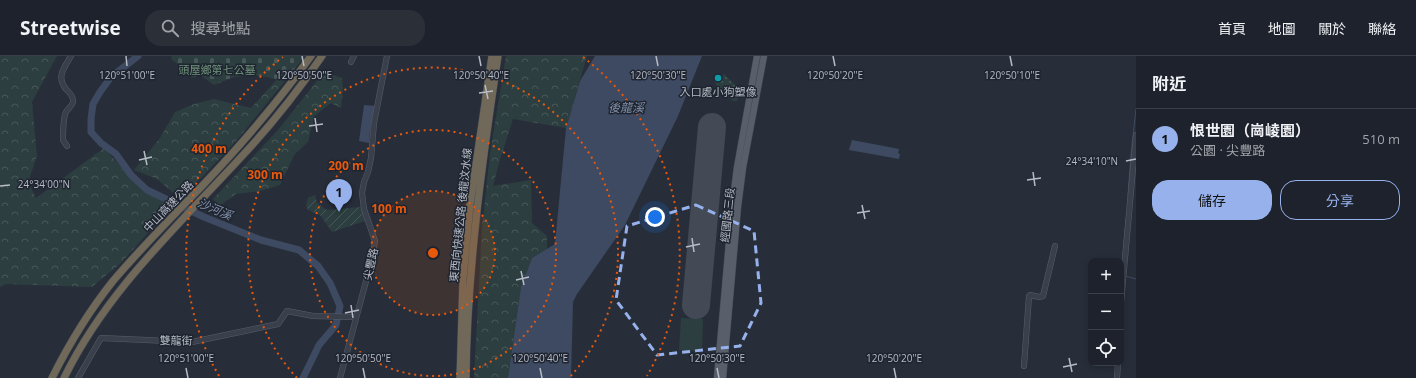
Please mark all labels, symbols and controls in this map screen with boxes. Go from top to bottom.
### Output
search box [145,10,425,46]
text: Streetwise [20,15,121,41]
icon: search [159,17,181,39]
text: 搜尋地點 [191,18,251,38]
text: 首頁 [1218,19,1246,38]
text: 地圖 [1268,19,1296,38]
text: 關於 [1318,19,1346,38]
text: 聯絡 [1368,19,1396,38]
park label: 頭屋鄉第七公墓 [179,62,256,77]
text: 120°51'00"E [99,68,155,82]
text: 120°50'50"E [276,68,332,82]
text: 120°50'40"E [453,68,509,82]
text: 120°50'30"E [630,68,686,82]
text: 120°50'20"E [807,68,863,82]
text: 120°50'10"E [984,68,1040,82]
text: 附近 [1152,72,1186,95]
marker: 入口處小狗塑像 [713,73,723,83]
place label: 入口處小狗塑像 [680,84,757,99]
water label: 後龍溪 [608,99,646,116]
text: 恨世園（崗崚園） [1190,120,1310,140]
text: 1 [1161,130,1169,148]
text: 510 m [1362,130,1400,148]
text: 400 m [191,140,227,157]
text: 公園 · 尖豐路 [1190,141,1265,159]
street label: 東西向快速公路 後龍汶水線 [445,147,475,283]
text: 24°34'10"N [1066,154,1118,168]
text: 200 m [328,157,364,174]
text: 300 m [247,166,283,183]
text: 24°34'00"N [18,177,70,191]
street label: 中山高速公路 [140,177,196,235]
pin: 1 [326,179,352,212]
button: 儲存 [1152,180,1272,220]
button: 分享 [1280,180,1400,220]
street label: 經國路三段 [717,187,737,243]
water label: 沙河溪 [195,194,237,225]
text: 100 m [371,200,407,217]
your location [645,207,665,227]
street label: 尖豐路 [359,246,381,282]
centre of rings [426,246,440,260]
map controls [1088,258,1124,366]
button: + [1088,258,1124,294]
button: − [1088,294,1124,330]
button: locate [1088,330,1124,366]
street label: 雙龍街 [159,332,193,348]
text: 120°51'00"E [158,351,214,365]
text: 120°50'50"E [335,351,391,365]
text: 120°50'40"E [512,351,568,365]
text: 120°50'30"E [689,351,745,365]
text: 120°50'20"E [866,351,922,365]

